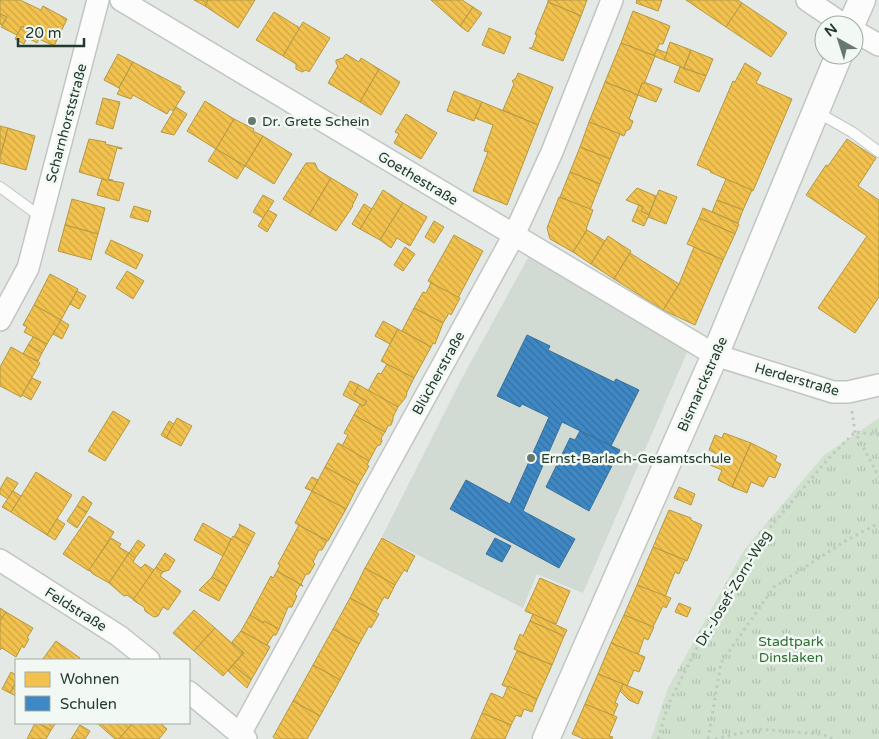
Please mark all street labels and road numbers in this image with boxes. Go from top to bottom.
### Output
street label: Scharnhorststraße [42,62,91,184]
street label: Goethestraße [375,148,461,209]
street label: Blücherstraße [409,329,468,418]
street label: Bismarckstraße [674,334,731,434]
street label: Herderstraße [753,359,841,400]
street label: Dr.-Josef-Zorn-Weg [692,527,775,649]
street label: Feldstraße [42,584,110,635]

